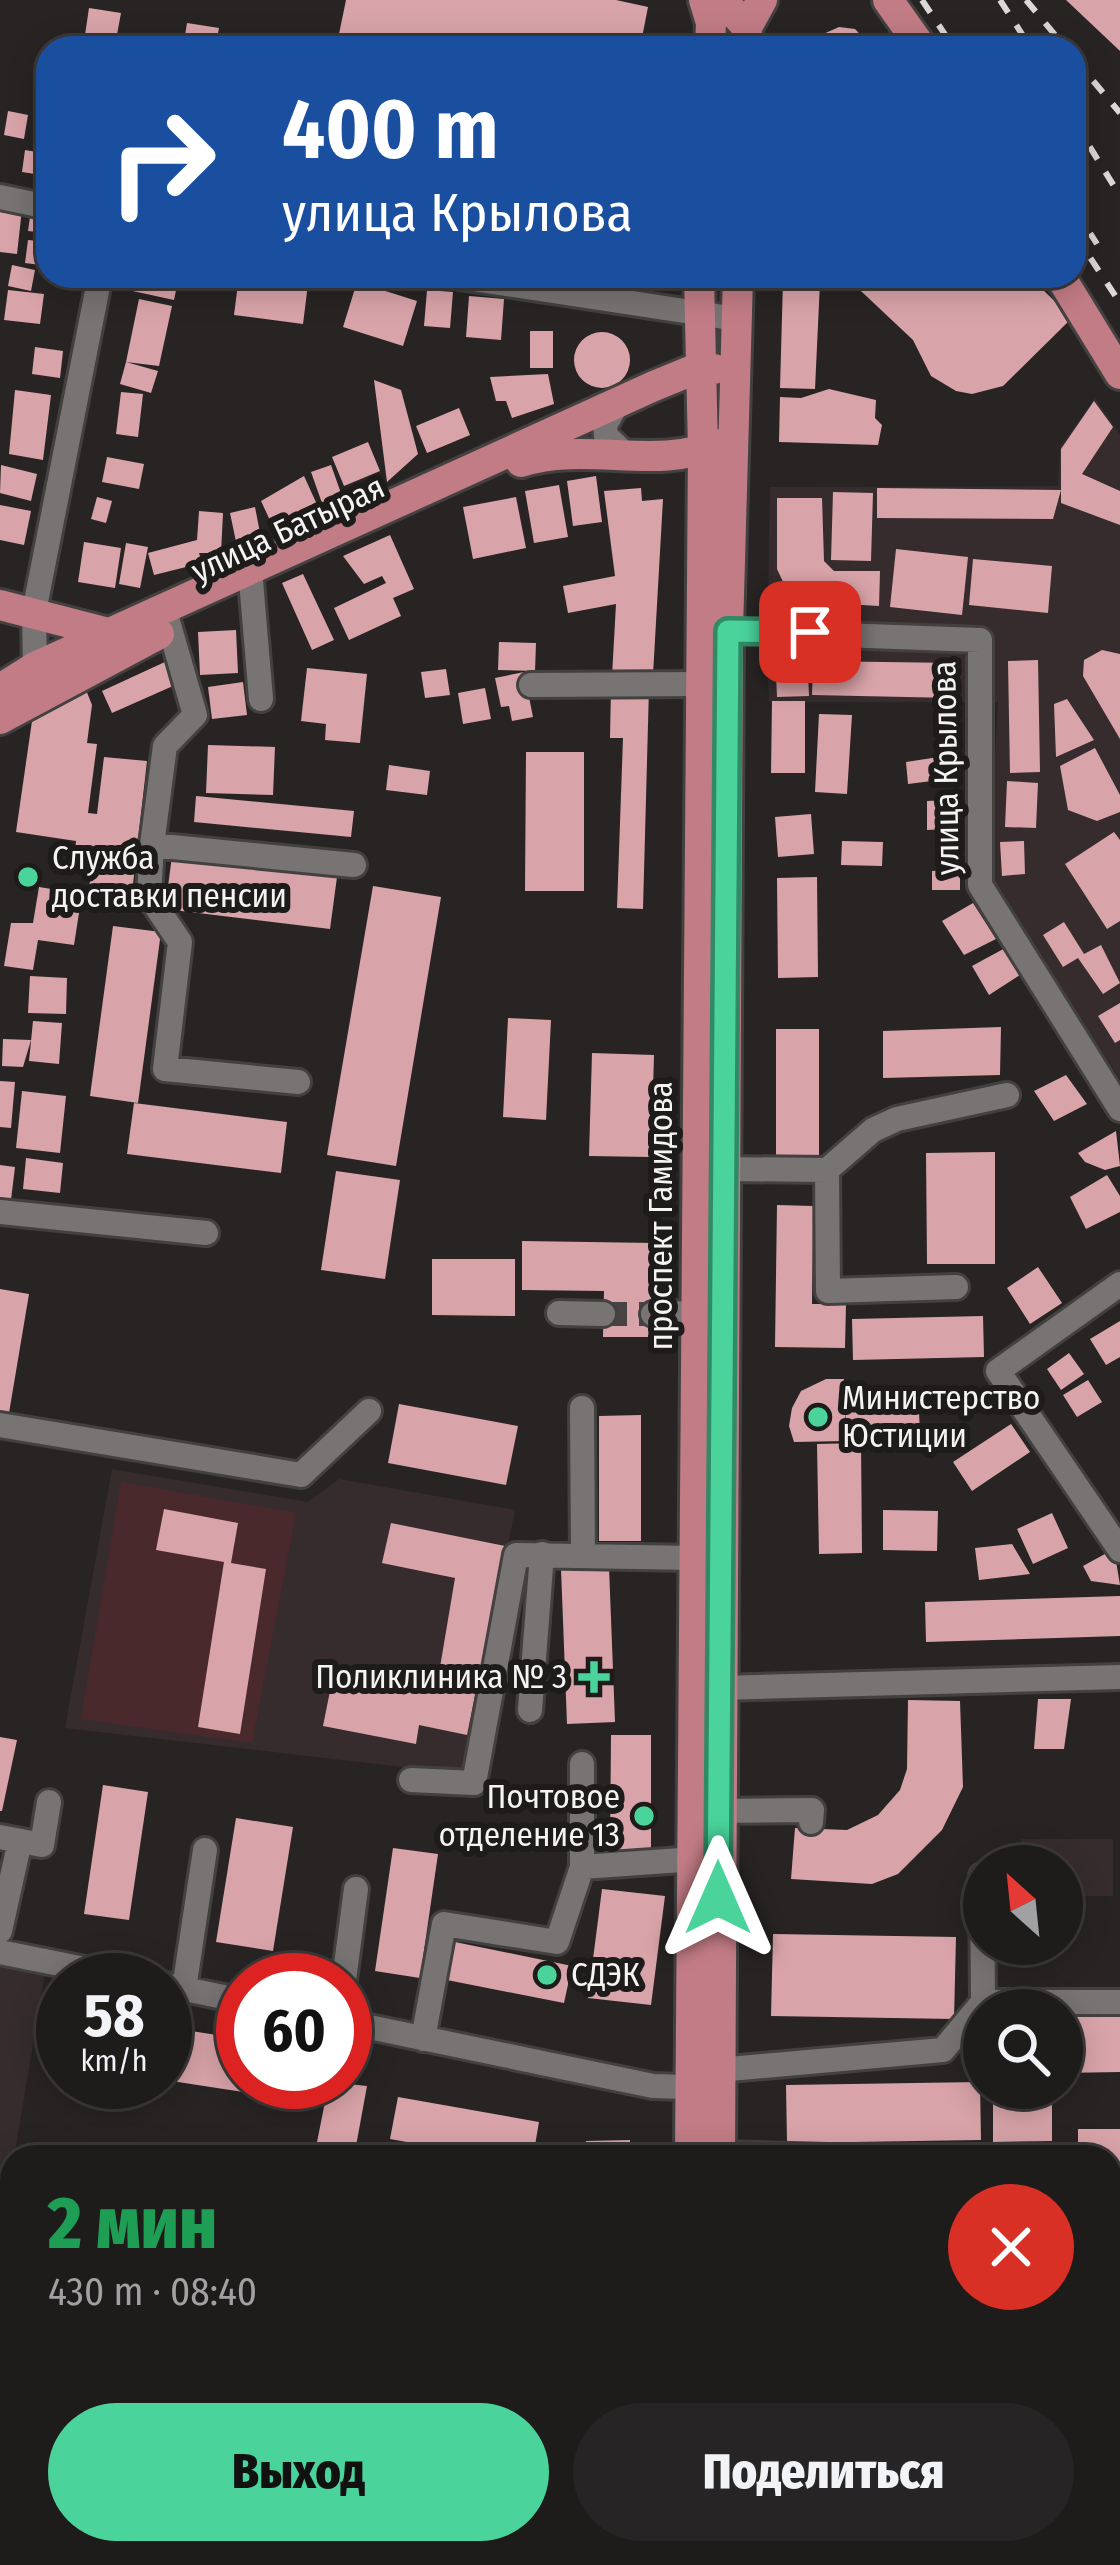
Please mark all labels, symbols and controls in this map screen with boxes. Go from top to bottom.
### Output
text: 400 m [282,79,498,180]
icon: right [84,84,240,240]
text: улица Крылова [282,181,633,245]
street label: улица Батырая [185,467,391,591]
pin [759,581,861,683]
icon: arrive [777,599,843,665]
street label: улица Крылова [924,661,968,875]
place label: Служба доставки пенсии [52,838,287,916]
marker: Служба доставки пенсии [15,864,41,890]
street label: проспект Гамидова [641,1081,681,1351]
place label: Министерство Юстиции [842,1378,1040,1456]
marker: Министерство Юстиции [805,1404,831,1430]
place label: Поликлиника № 3 [315,1657,567,1697]
marker: Поликлиника № 3 [578,1661,610,1693]
place label: Почтовое отделение 13 [439,1777,620,1855]
marker: Почтовое отделение 13 [631,1803,657,1829]
position arrow [655,1835,781,1961]
north arrow [963,1845,1083,1965]
map controls [963,1845,1083,2109]
speed limit sign: 60 [216,1953,372,2109]
place label: СДЭК [571,1955,640,1995]
marker: СДЭК [534,1962,560,1988]
text: 58 [83,1980,145,2052]
button: search [963,1989,1083,2109]
text: km/h [81,2043,147,2079]
text: 2 мин [48,2181,217,2267]
button: close [948,2184,1074,2310]
text: 430 m · 08:40 [48,2269,257,2315]
button: Выход [48,2403,549,2541]
button: Поделиться [573,2403,1074,2541]

